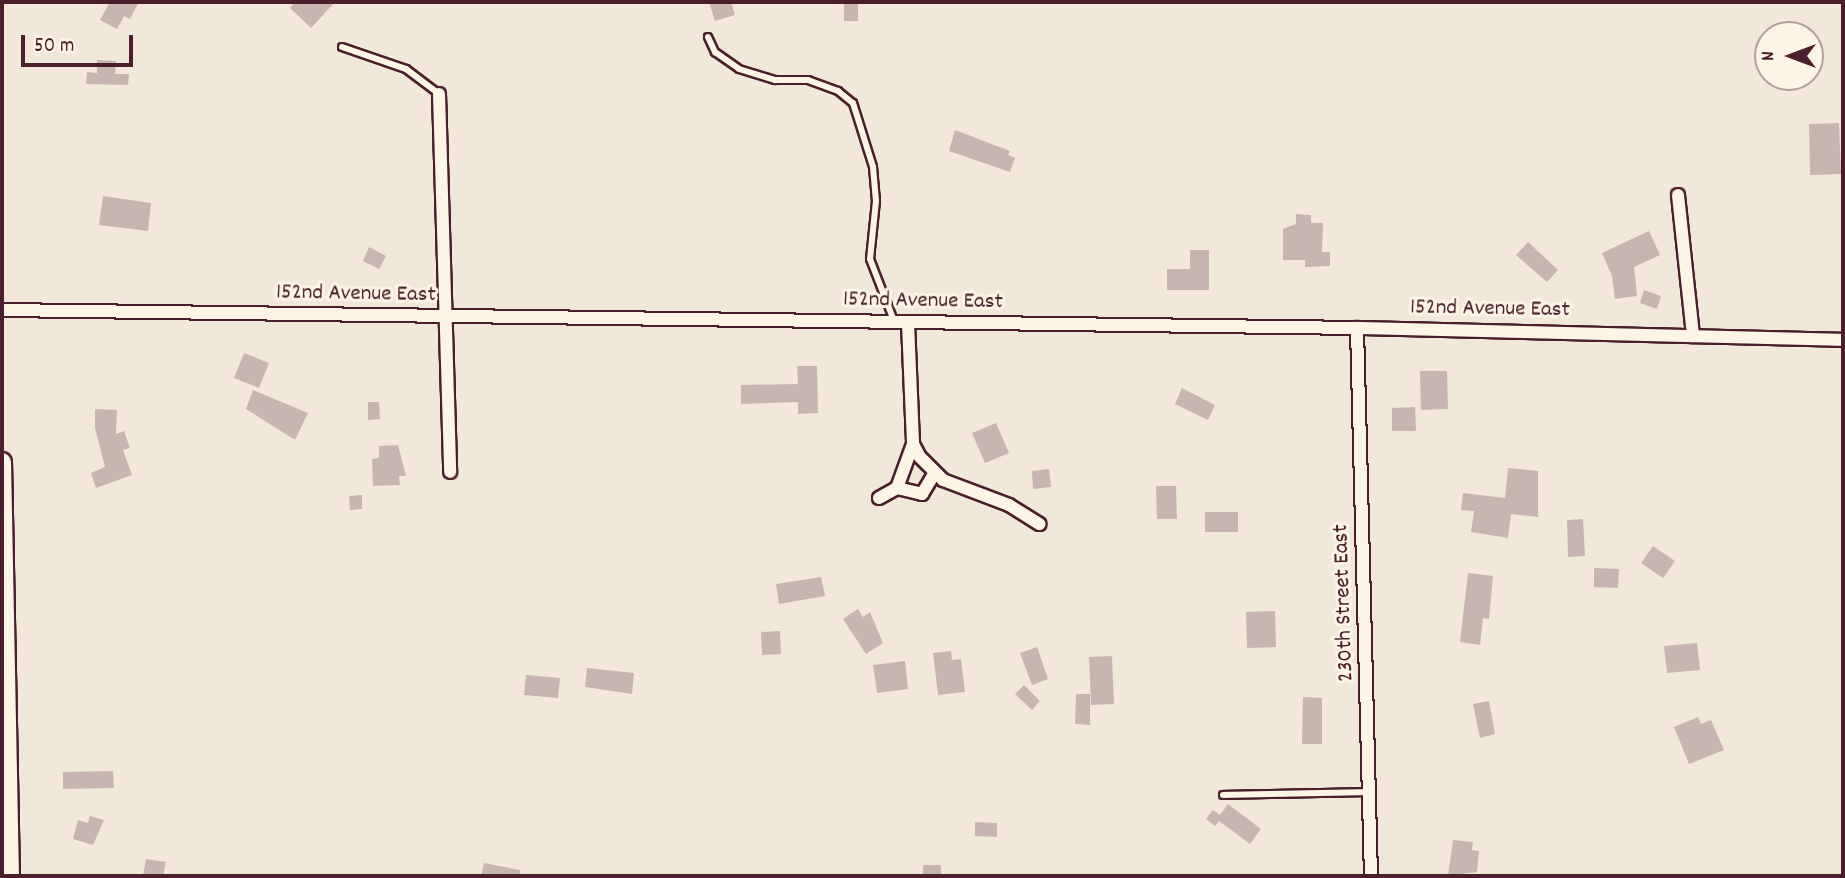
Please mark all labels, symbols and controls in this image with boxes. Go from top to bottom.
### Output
scale bar [24,21,136,65]
north arrow [1754,21,1824,91]
text: 50 m [34,32,74,62]
text: N [1756,51,1783,61]
street label: 152nd Avenue East [276,280,436,310]
street label: 152nd Avenue East [843,287,1003,317]
street label: 152nd Avenue East [1410,295,1570,325]
street label: 230th Street East [1328,524,1362,682]

